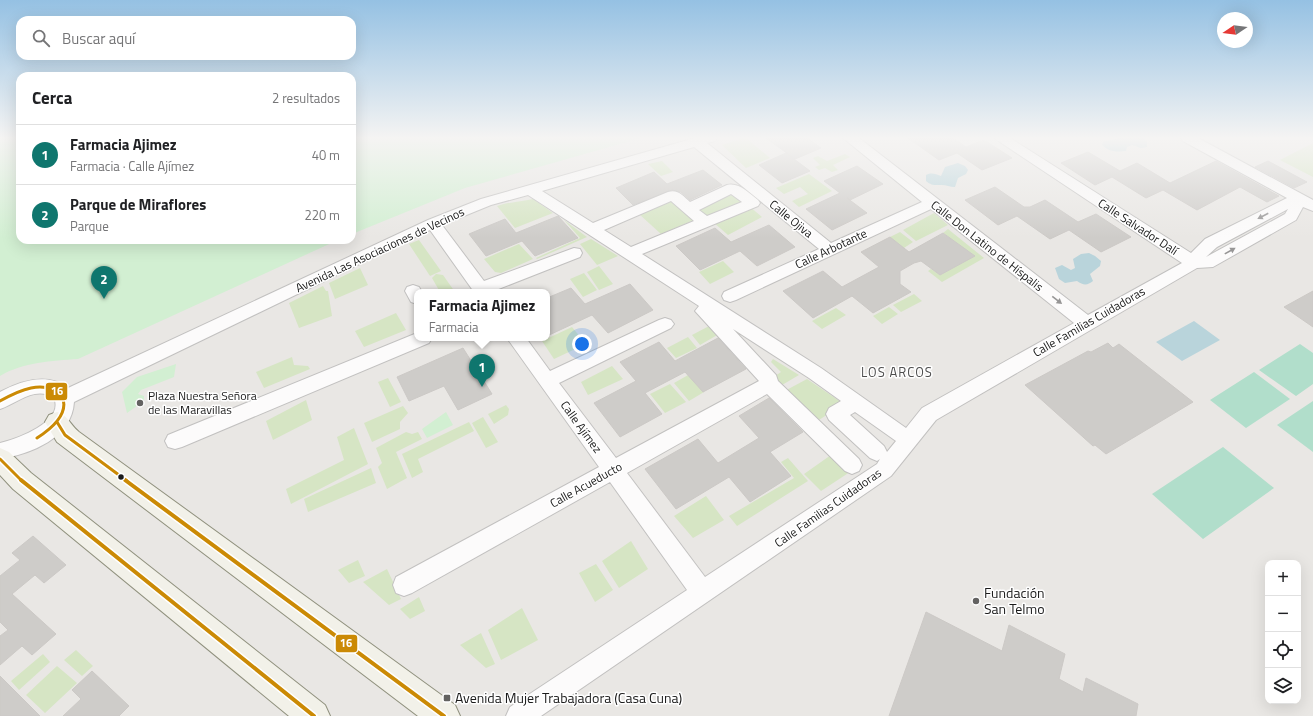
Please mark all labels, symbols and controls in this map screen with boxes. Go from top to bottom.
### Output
north arrow [1217,12,1253,48]
search box [16,16,356,60]
icon: search [30,27,52,49]
text: Buscar aquí [62,27,135,50]
text: Cerca [32,85,72,111]
text: 2 resultados [272,88,340,108]
text: Farmacia Ajimez [70,133,177,156]
text: 1 [41,145,49,165]
text: 40 m [312,145,340,165]
text: Farmacia · Calle Ajímez [70,156,194,176]
text: Parque de Miraflores [70,193,206,216]
street label: Calle Salvador Dalí [1094,193,1183,260]
street label: Calle Ojiva [765,195,817,242]
street label: Calle Don Latino de Híspalis [927,195,1048,296]
street label: Avenida Las Asociaciones de Vecinos [292,202,468,297]
text: 2 [41,205,49,225]
text: 220 m [304,205,340,225]
one-way arrow [1258,213,1269,219]
text: Parque [70,216,109,236]
street label: Calle Arbotante [792,224,870,274]
one-way arrow [1224,247,1236,254]
pin: 2 [91,266,117,299]
street label: Calle Familias Cuidadoras [1029,281,1149,362]
popup [414,289,550,341]
text: Farmacia Ajimez [429,294,535,317]
one-way arrow [1052,296,1063,305]
text: Farmacia [429,317,479,337]
your location [572,334,592,354]
pin: 1 [469,354,495,387]
district label: LOS ARCOS [861,362,933,382]
line badge: 16 [45,382,68,401]
text: 16 [51,383,63,399]
place label: Plaza Nuestra Señora de las Maravillas [148,386,257,419]
street label: Calle Ajímez [556,397,607,457]
marker: Plaza Nuestra Señora de las Maravillas [135,398,145,408]
street label: Calle Acueducto [546,457,625,512]
street label: Calle Familias Cuidadoras [770,463,886,552]
unlabelled marker [116,472,126,482]
map controls [1265,560,1301,704]
button: + [1265,560,1301,596]
place label: Fundación San Telmo [984,582,1045,619]
marker: Fundación San Telmo [971,596,981,606]
button: − [1265,596,1301,632]
button: locate [1265,632,1301,668]
line badge: 16 [335,634,358,653]
text: 16 [340,635,352,651]
button: layers [1265,668,1301,704]
place label: Avenida Mujer Trabajadora (Casa Cuna) [455,687,682,708]
marker: Avenida Mujer Trabajadora (Casa Cuna) [442,693,452,703]

